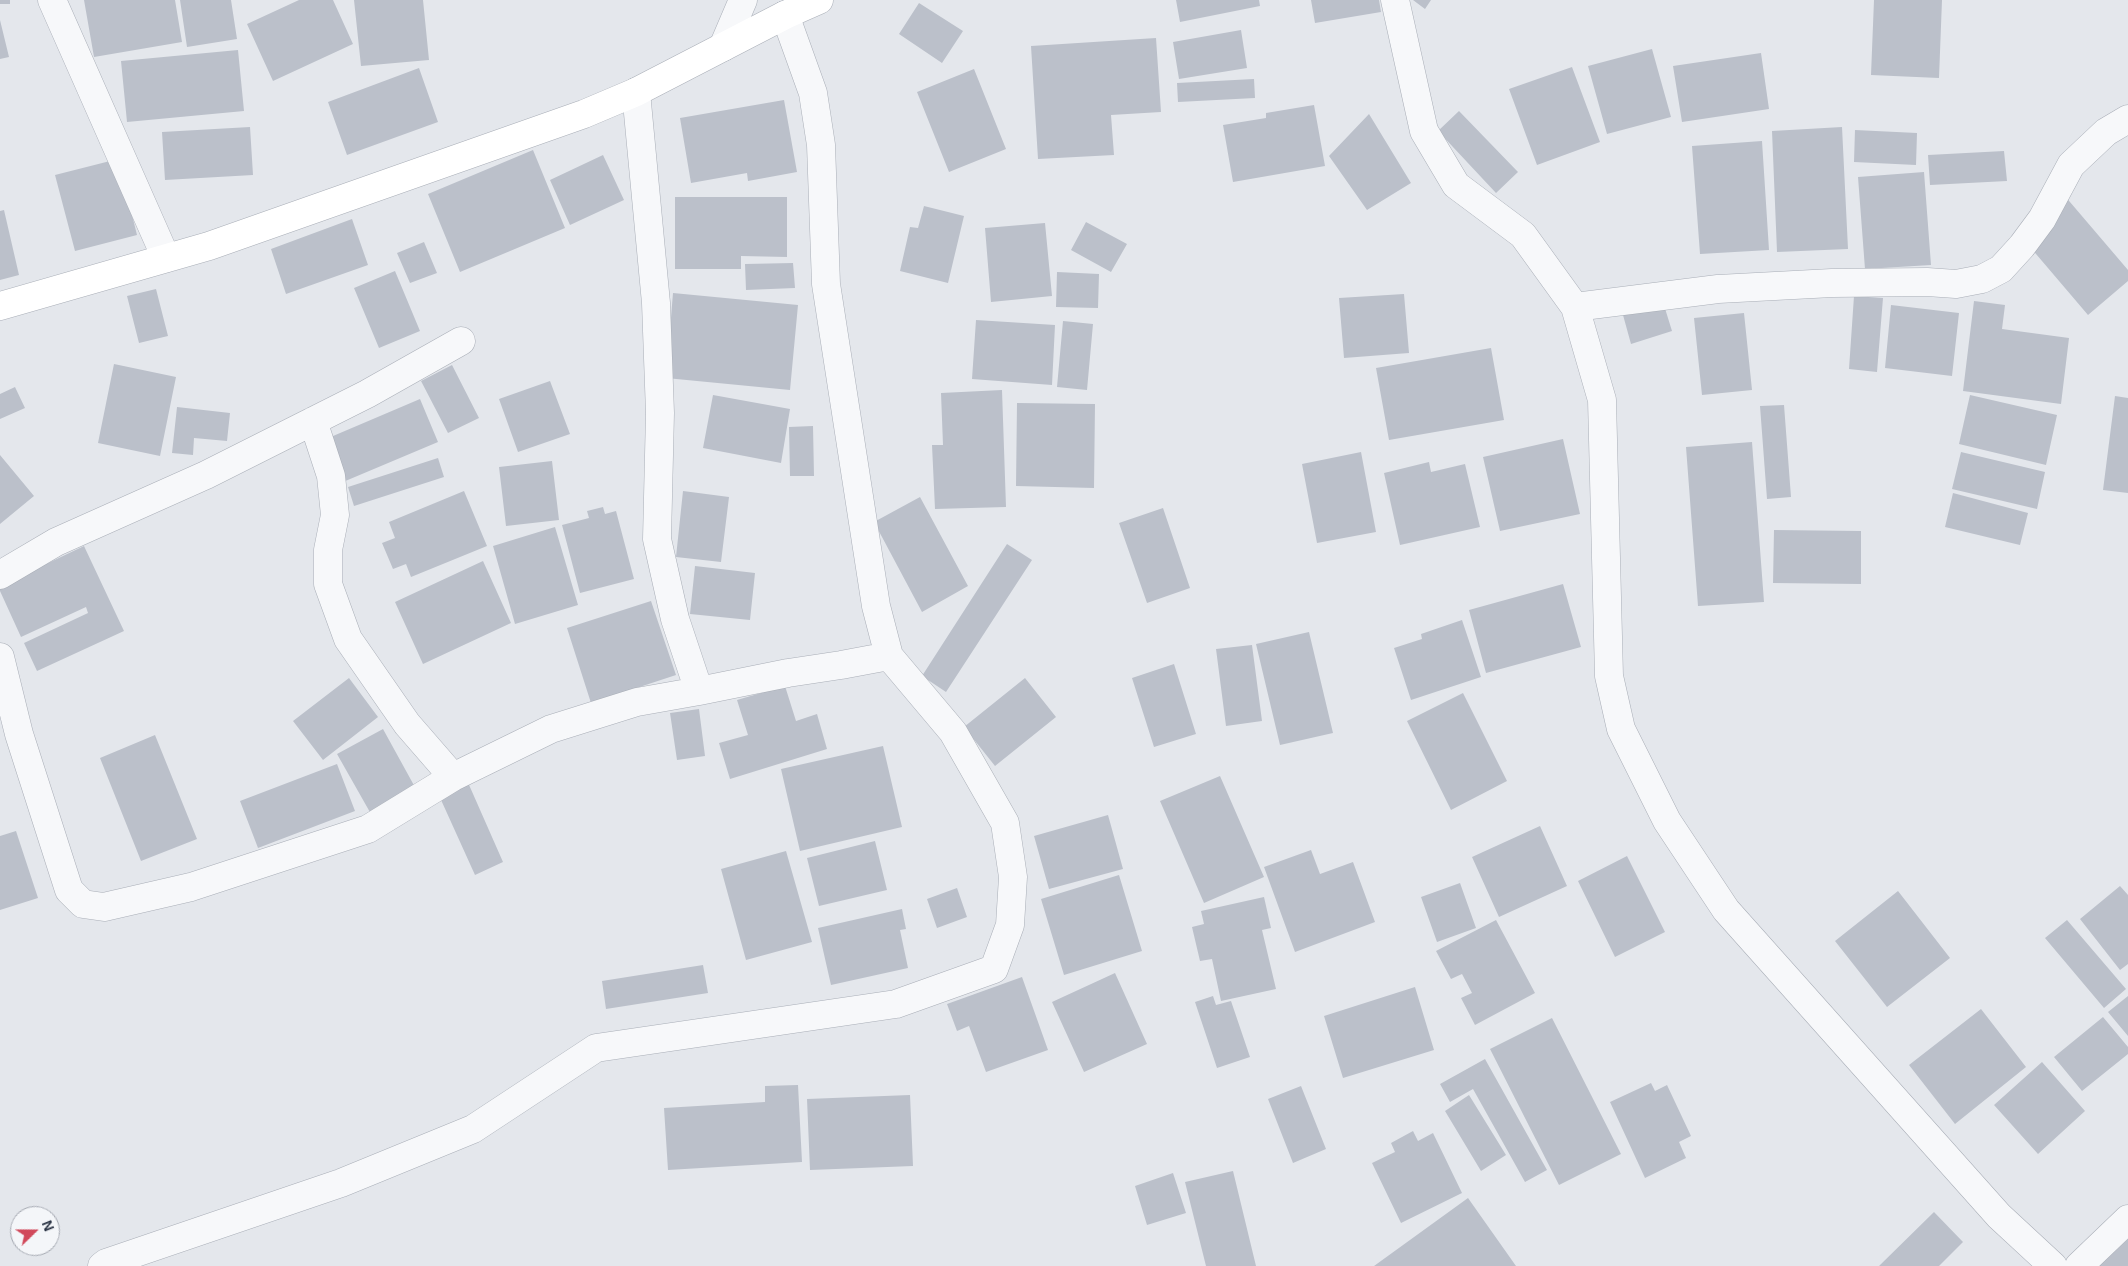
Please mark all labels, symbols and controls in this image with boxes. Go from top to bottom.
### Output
north arrow [10,1206,60,1256]
text: N [39,1218,57,1233]

